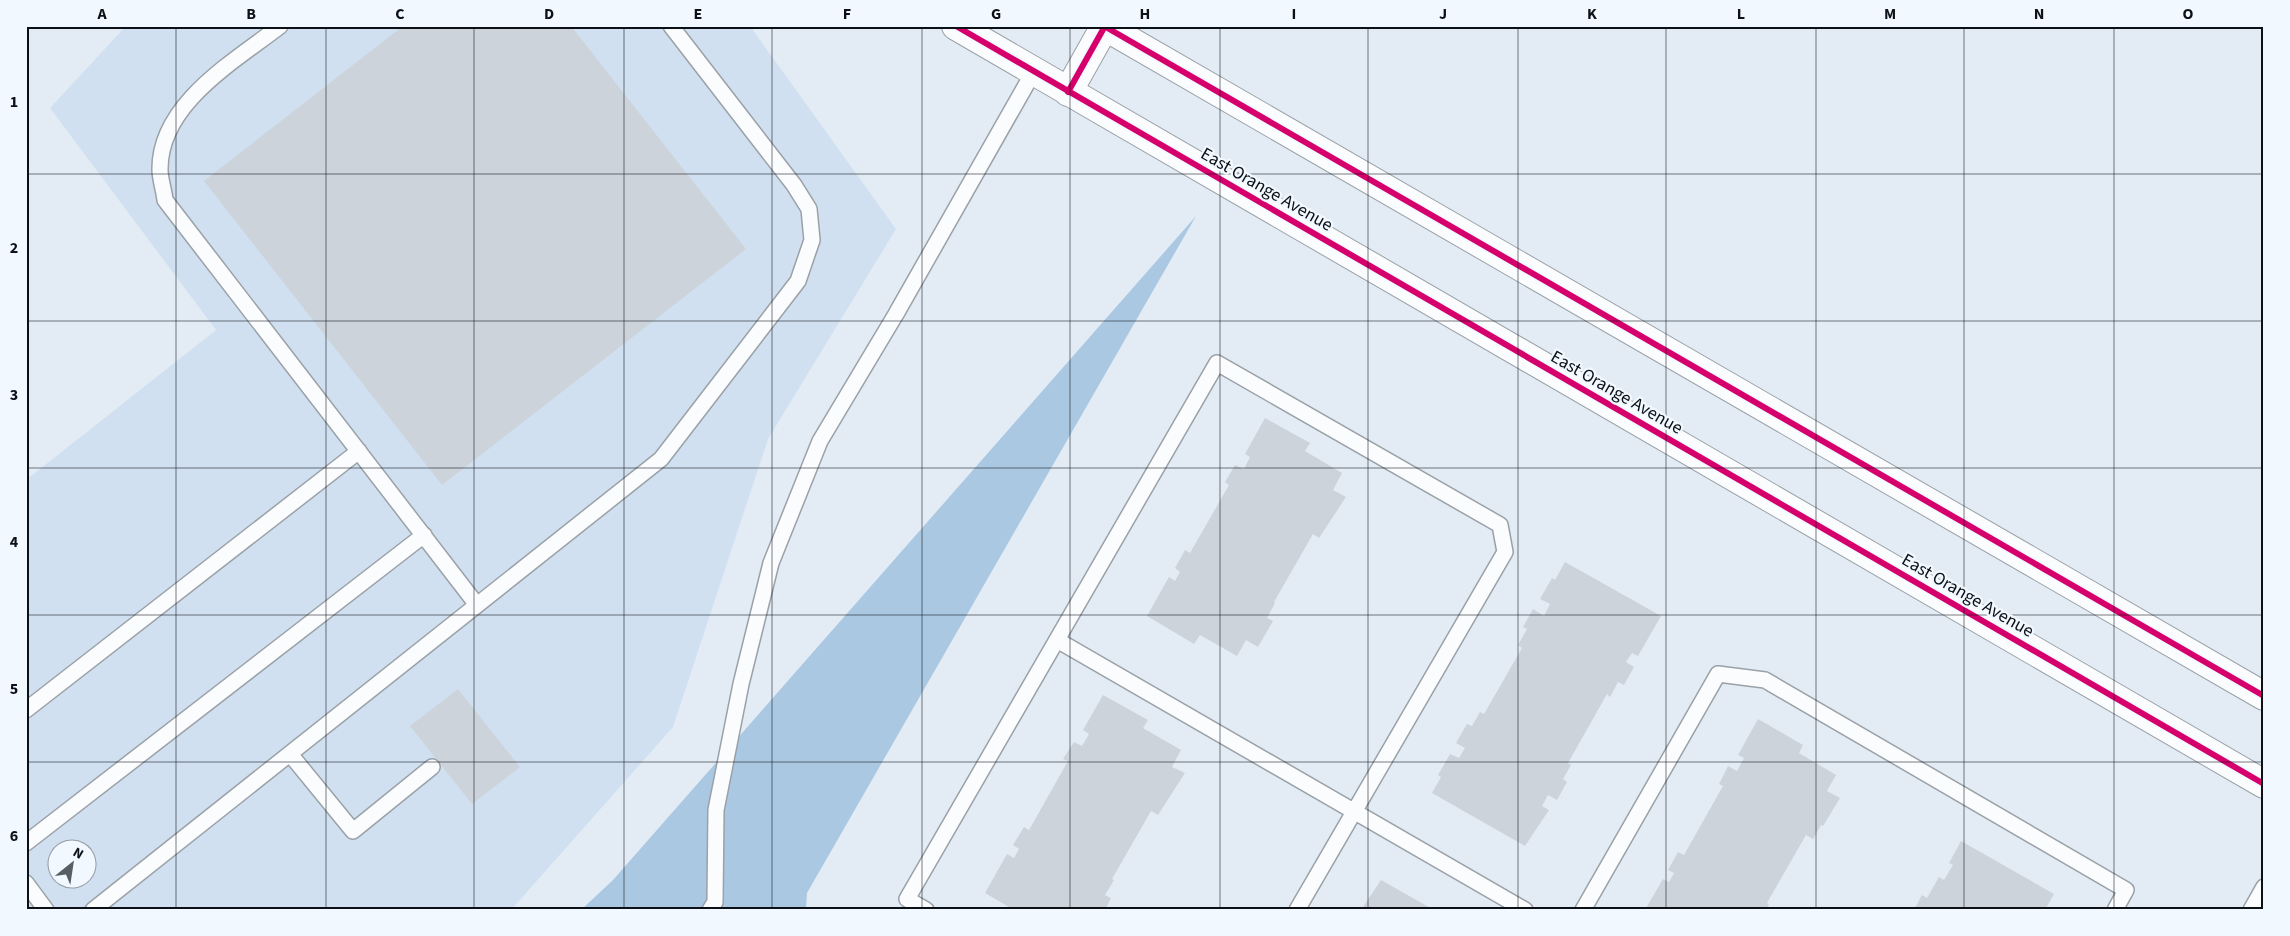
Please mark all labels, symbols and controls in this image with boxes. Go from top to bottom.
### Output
text: A [96,3,107,25]
text: B [246,3,256,25]
text: C [395,3,405,25]
text: D [544,3,554,25]
text: E [694,3,702,25]
text: F [843,3,851,25]
text: G [991,3,1001,25]
text: H [1140,3,1150,25]
text: I [1292,3,1296,25]
text: J [1439,3,1447,25]
text: K [1587,3,1597,25]
text: L [1737,3,1745,25]
text: M [1884,3,1896,25]
text: N [2034,3,2044,25]
text: O [2183,3,2194,25]
text: 1 [10,91,18,113]
street label: East Orange Avenue [1196,141,1338,238]
text: 2 [10,237,18,259]
street label: East Orange Avenue [1546,344,1688,441]
text: 3 [10,384,18,406]
text: 4 [10,531,19,553]
street label: East Orange Avenue [1897,547,2039,644]
text: 5 [10,678,18,700]
text: 6 [10,825,18,847]
north arrow [48,838,98,888]
text: N [69,843,87,865]

